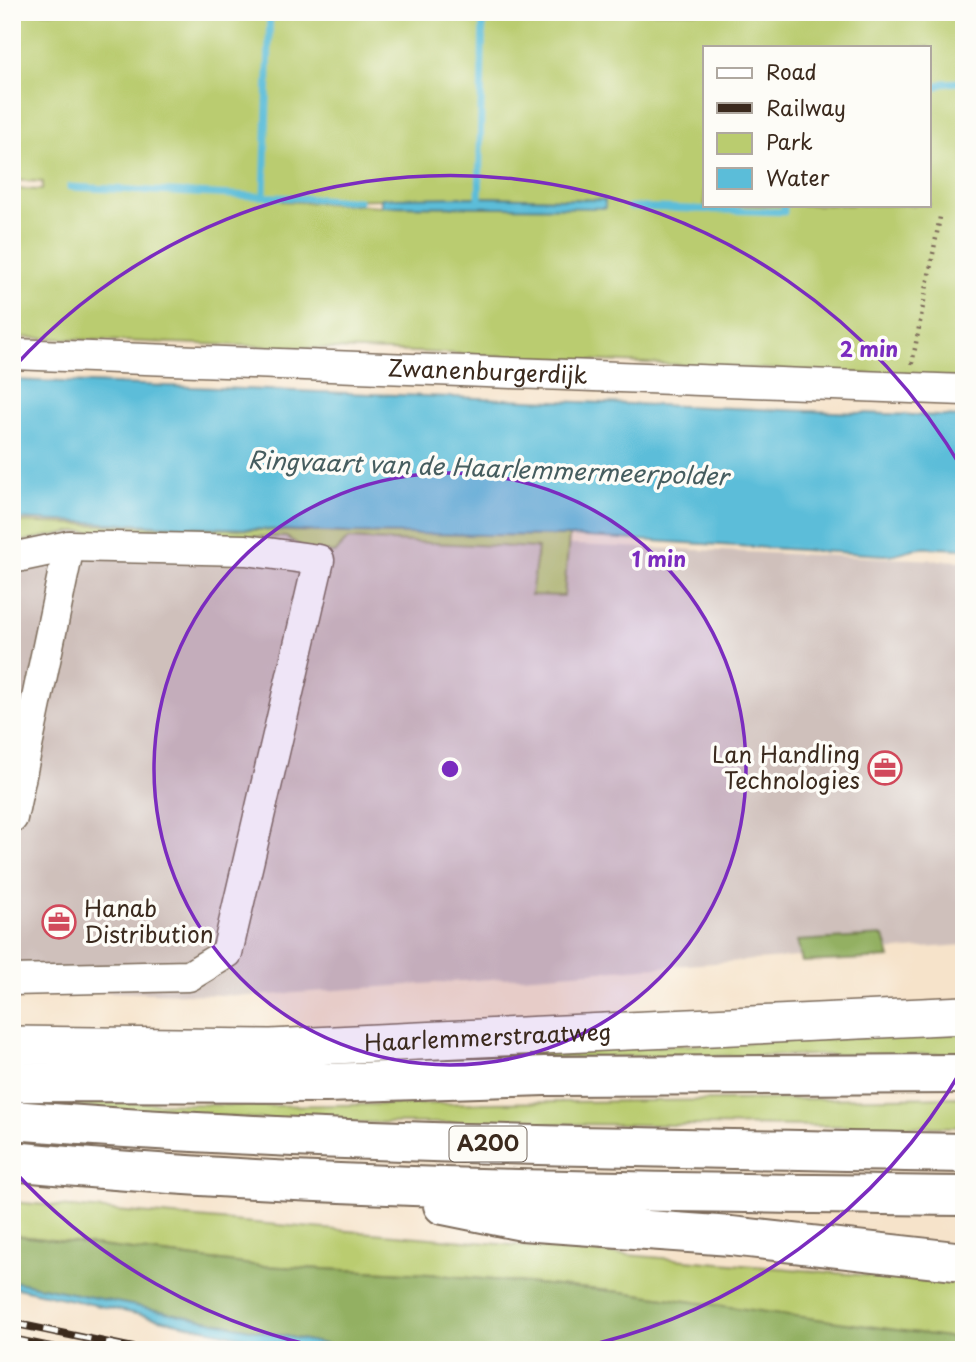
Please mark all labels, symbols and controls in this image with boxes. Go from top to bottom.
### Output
legend [703,46,930,206]
text: Road [766,55,817,87]
text: Railway [766,91,846,123]
text: Park [766,125,813,157]
text: Water [766,161,830,193]
text: 2 min [840,332,898,364]
street label: Zwanenburgerdijk [387,349,588,392]
water label: Ringvaart van de Haarlemmermeerpolder [247,441,732,493]
text: 1 min [632,542,686,574]
place label: Lan Handling Technologies [712,736,860,797]
office icon: Lan Handling Technologies [866,749,904,787]
centre of rings [438,757,462,781]
place label: Hanab Distribution [84,890,214,951]
office icon: Hanab Distribution [40,903,78,941]
street label: Haarlemmerstraatweg [363,1013,612,1060]
road number: A200 [449,1126,526,1162]

